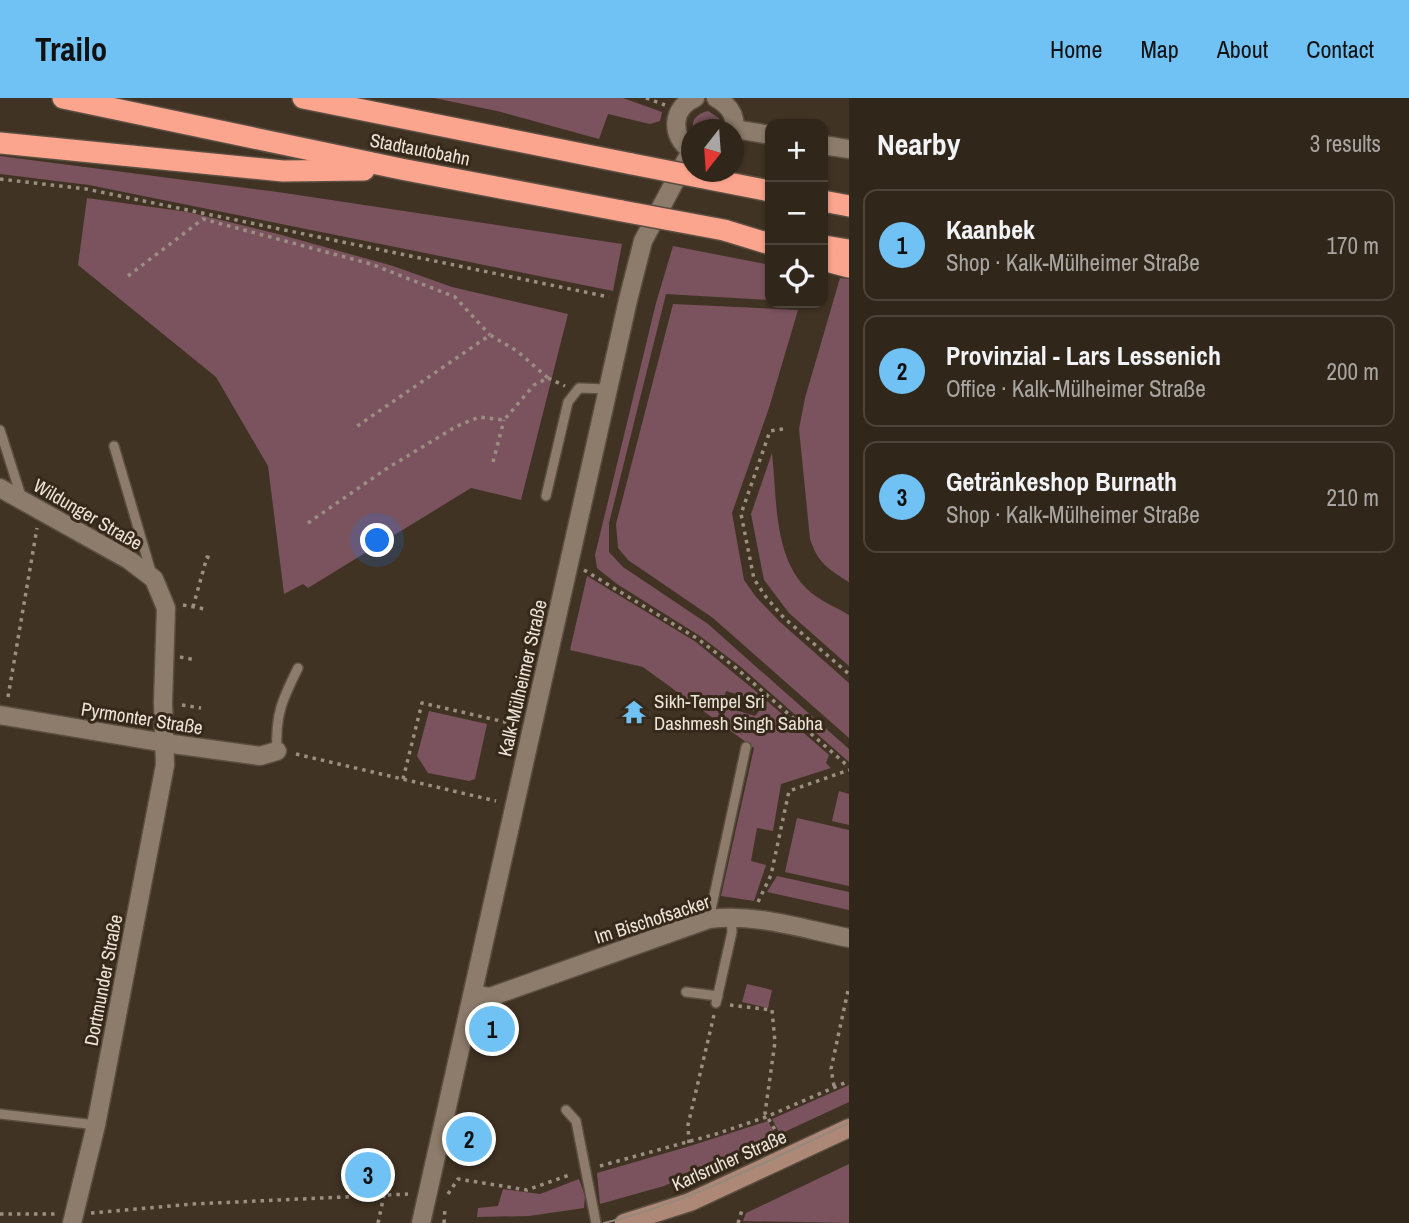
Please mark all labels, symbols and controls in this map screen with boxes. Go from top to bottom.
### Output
text: Trailo [35,27,107,71]
text: Home [1050,33,1102,65]
text: Map [1140,33,1179,65]
text: About [1217,33,1268,65]
text: Contact [1306,33,1374,65]
north arrow [681,119,744,182]
map controls [765,119,828,308]
button: + [765,119,828,182]
text: Nearby [877,124,960,164]
street label: Stadtautobahn [368,127,472,171]
text: 3 results [1310,128,1381,159]
button: − [765,182,828,245]
text: Kaanbek [946,212,1035,247]
text: 1 [897,230,907,261]
text: 170 m [1327,230,1379,261]
button: locate [765,245,828,308]
text: Shop · Kalk-Mülheimer Straße [946,247,1200,278]
text: Provinzial - Lars Lessenich [946,338,1221,373]
text: 2 [897,356,907,387]
text: 200 m [1327,356,1379,387]
text: Office · Kalk-Mülheimer Straße [946,373,1206,404]
text: Getränkeshop Burnath [946,464,1177,499]
street label: Wildunger Straße [29,472,147,556]
text: 3 [897,482,907,513]
text: 210 m [1327,482,1379,513]
text: Shop · Kalk-Mülheimer Straße [946,499,1200,530]
your location [360,523,394,557]
street label: Kalk-Mülheimer Straße [491,597,553,759]
place label: Sikh-Tempel Sri Dashmesh Singh Sabha [654,688,823,736]
street label: Pyrmonter Straße [79,696,205,740]
temple icon: Sikh-Tempel Sri Dashmesh Singh Sabha [620,698,648,726]
street label: Im Bischofsacker [591,888,714,950]
street label: Dortmunder Straße [78,912,128,1048]
pin: 1 [469,1003,515,1055]
pin: 2 [446,1113,492,1165]
street label: Karlsruher Straße [668,1123,790,1197]
pin: 3 [345,1149,391,1201]

